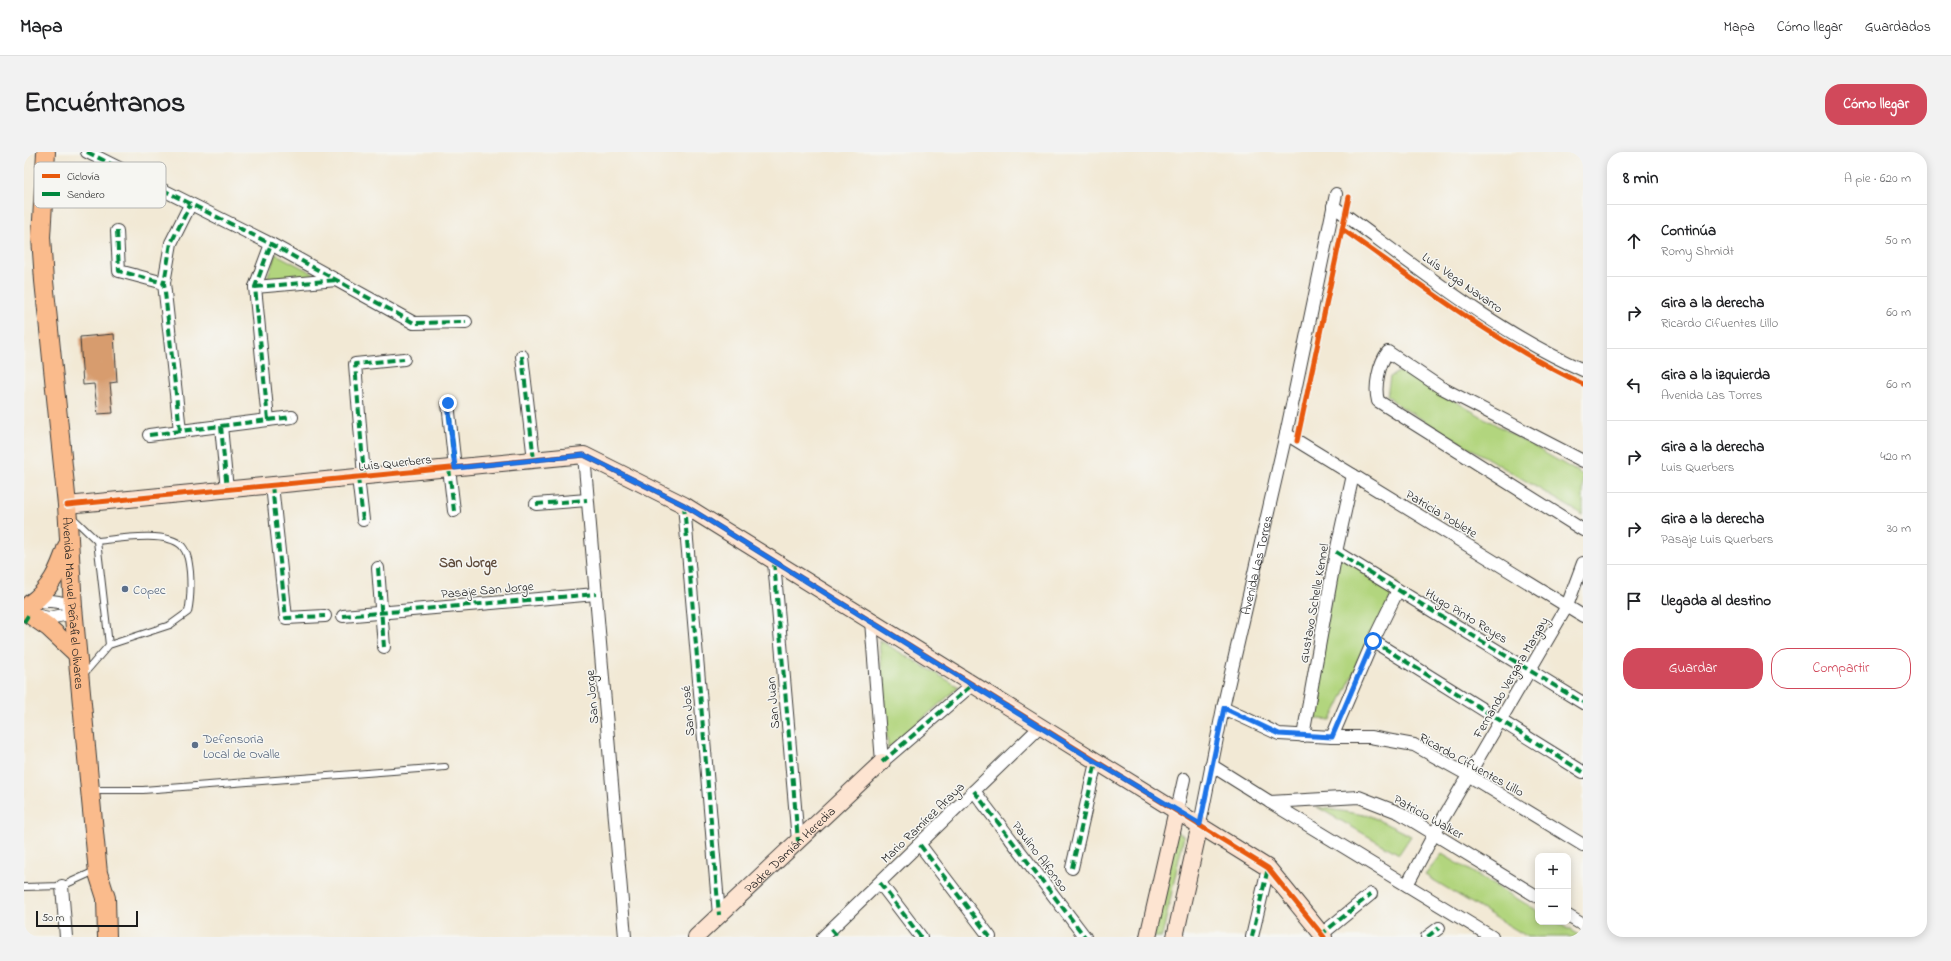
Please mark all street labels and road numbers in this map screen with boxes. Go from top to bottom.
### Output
street label: Luís Vega Navarro [1417,248,1507,319]
street label: Luis Querbers [358,450,433,477]
street label: Patricia Poblete [1402,485,1481,543]
street label: Avenida Las Torres [1237,513,1278,617]
street label: Avenida Manuel Peñafiel Olivares [57,517,89,691]
street label: Gustavo Schelle Kennel [1295,542,1334,665]
street label: Pasaje San Jorge [440,577,534,605]
street label: Hugo Pinto Reyes [1421,584,1511,650]
street label: Fernando Vergara Margay [1468,613,1555,743]
street label: San Jorge [581,669,605,725]
street label: San Juan [762,676,785,730]
street label: San José [677,685,700,737]
street label: Ricardo Cifuentes Lillo [1415,729,1527,802]
street label: Mario Ramírez Araya [877,778,970,869]
street label: Patricio Walker [1390,790,1468,845]
street label: Padre Damián Heredia [740,803,840,898]
street label: Paulino Alfonso [1007,818,1073,896]

